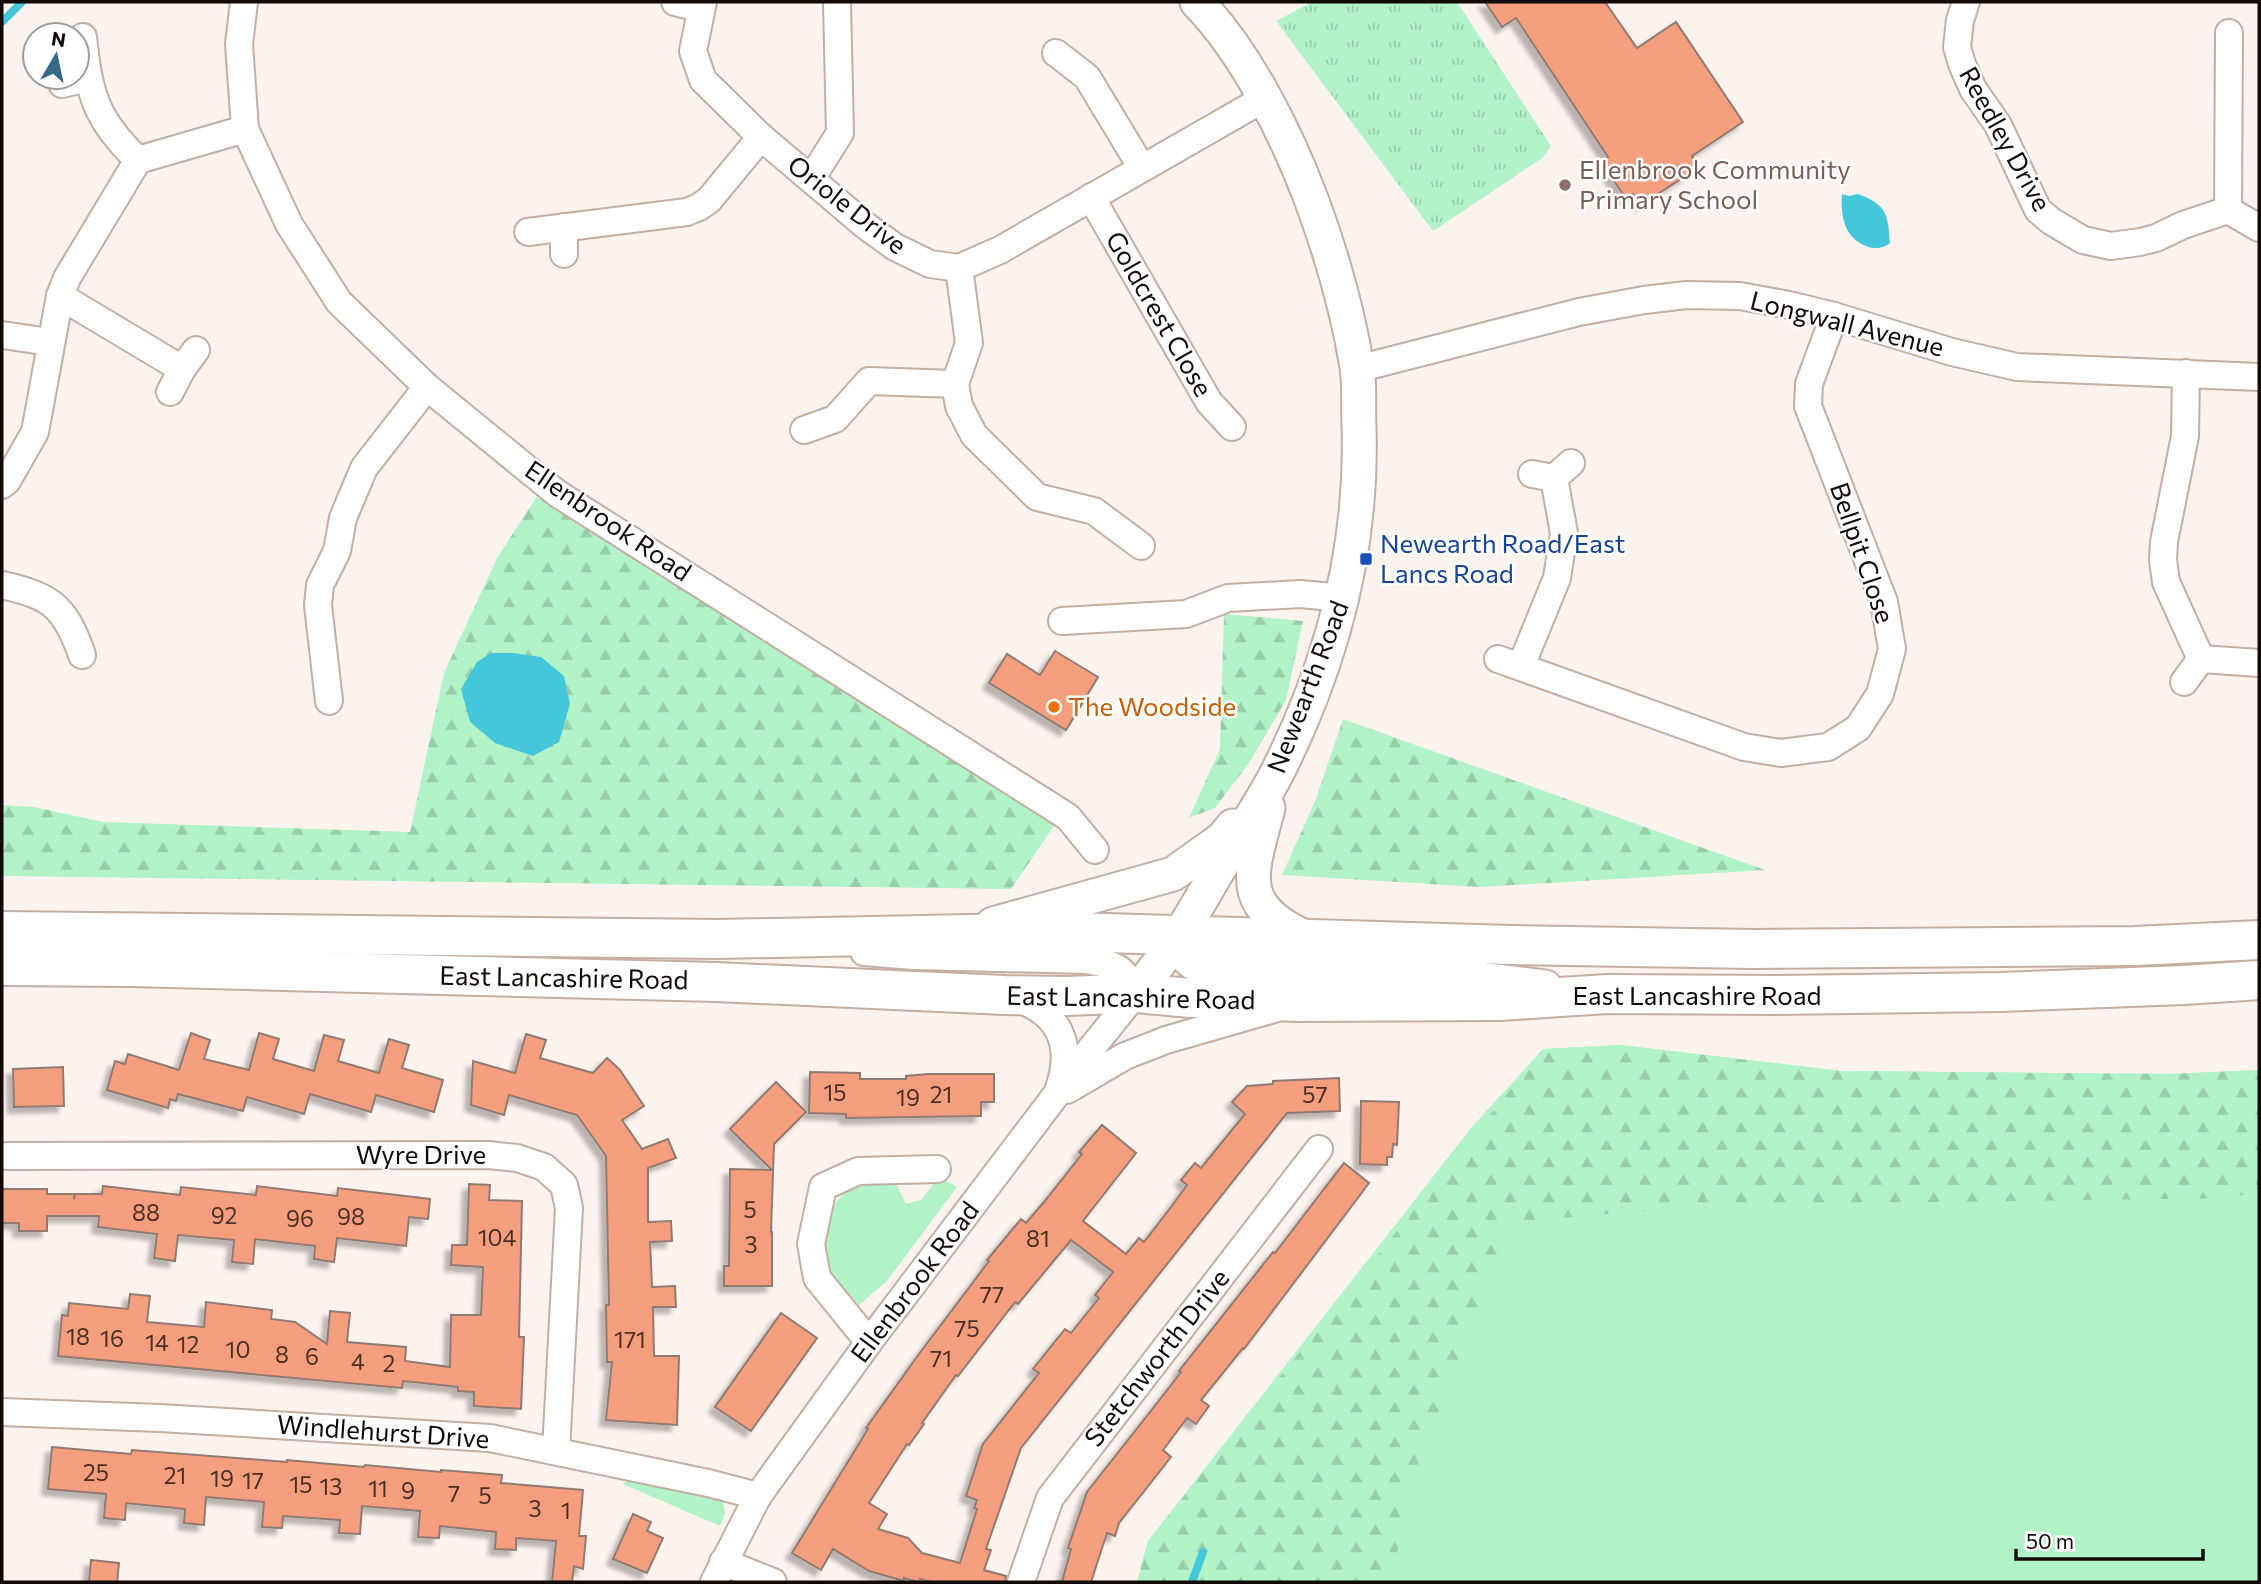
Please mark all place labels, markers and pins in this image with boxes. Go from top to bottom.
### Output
place label: Ellenbrook Community Primary School [1579,153,1851,214]
marker: Ellenbrook Community Primary School [1557,177,1573,193]
place label: Newearth Road/East Lancs Road [1380,527,1625,588]
marker: Newearth Road/East Lancs Road [1358,551,1374,567]
place label: The Woodside [1068,690,1236,721]
marker: The Woodside [1046,699,1062,715]

